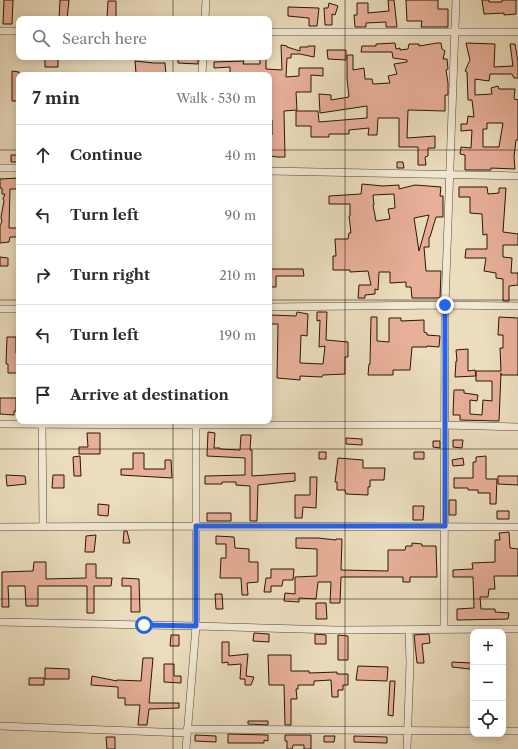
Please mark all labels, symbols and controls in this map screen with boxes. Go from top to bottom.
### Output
search box [16,16,272,60]
icon: search [30,27,52,49]
text: Search here [62,29,147,48]
text: 7 min [32,88,80,108]
text: Walk · 530 m [176,90,256,106]
icon: ahead [32,144,54,166]
text: Continue [70,145,142,164]
text: 40 m [225,147,256,163]
icon: left [32,204,54,226]
text: Turn left [70,205,139,224]
text: 90 m [225,207,256,223]
icon: right [32,264,54,286]
text: Turn right [70,265,150,284]
text: 210 m [219,267,256,283]
route end [436,296,454,314]
icon: left [32,324,54,346]
text: Turn left [70,325,139,344]
text: 190 m [219,327,256,343]
icon: arrive [32,384,54,406]
text: Arrive at destination [70,385,229,404]
route start [135,616,153,634]
map controls [470,629,506,737]
button: + [470,629,506,665]
button: − [470,665,506,701]
button: locate [470,701,506,737]

